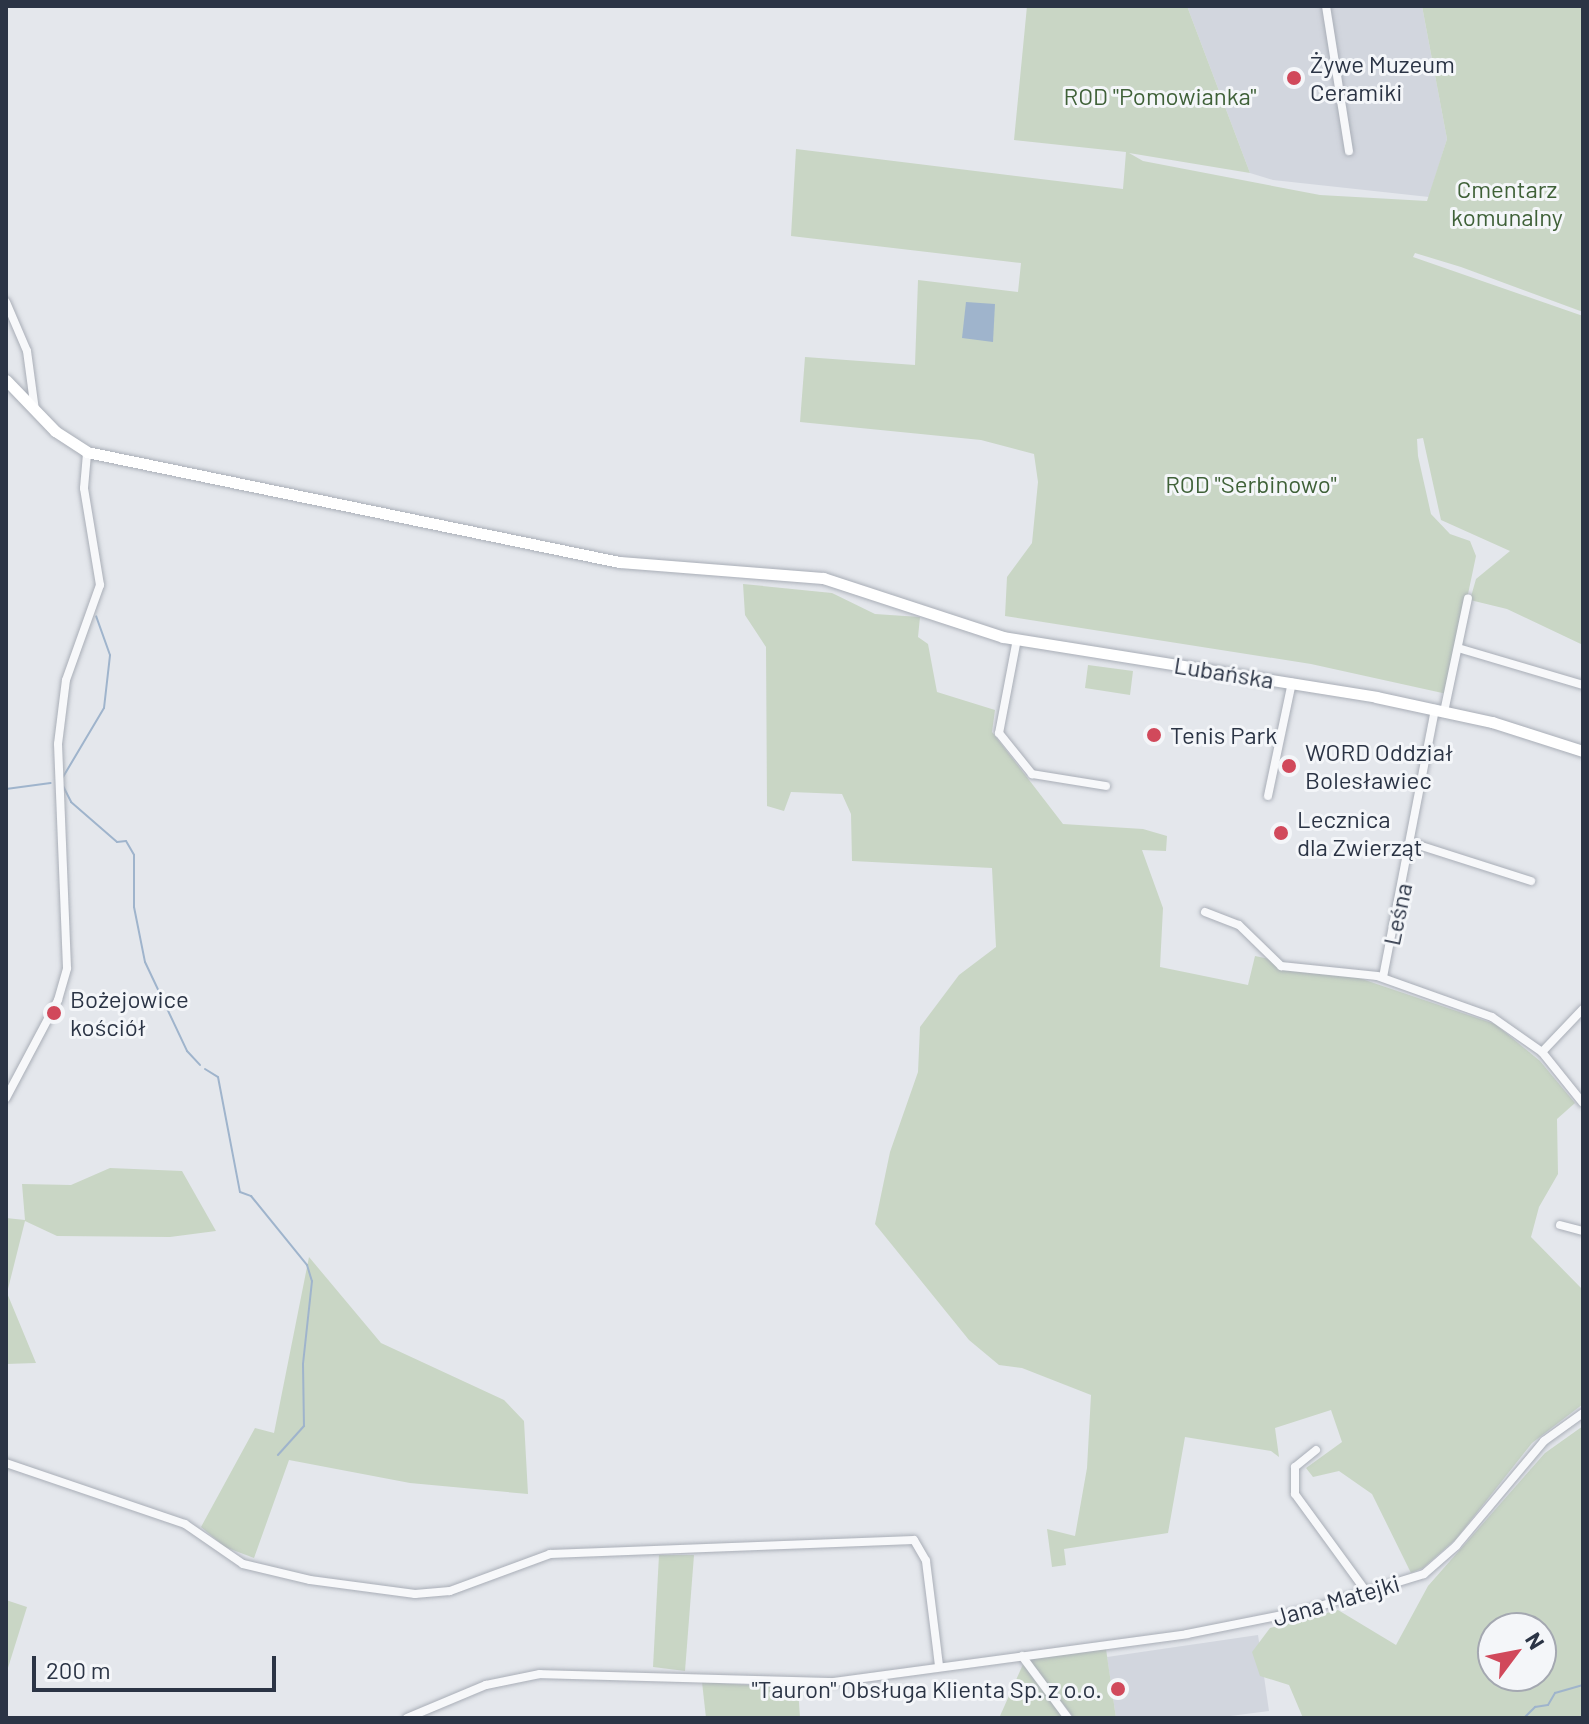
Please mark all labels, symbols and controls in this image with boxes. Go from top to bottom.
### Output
place label: Żywe Muzeum Ceramiki [1310,50,1455,106]
marker: Żywe Muzeum Ceramiki [1285,69,1303,87]
park label: ROD "Pomowianka" [1063,82,1257,110]
park label: Cmentarz komunalny [1451,175,1563,231]
park label: ROD "Serbinowo" [1165,470,1337,498]
street label: Lubańska [1172,650,1276,694]
place label: Tenis Park [1170,721,1277,749]
marker: Tenis Park [1145,726,1163,744]
place label: WORD Oddział Bolesławiec [1305,738,1453,794]
marker: WORD Oddział Bolesławiec [1280,757,1298,775]
place label: Lecznica dla Zwierząt [1297,805,1423,861]
marker: Lecznica dla Zwierząt [1272,824,1290,842]
street label: Leśna [1376,880,1418,948]
place label: Bożejowice kościół [70,985,189,1041]
marker: Bożejowice kościół [45,1004,63,1022]
street label: Jana Matejki [1269,1568,1403,1632]
north arrow [1477,1612,1557,1692]
text: N [1521,1627,1551,1653]
scale bar [36,1640,280,1690]
text: 200 m [46,1655,111,1684]
place label: "Tauron" Obsługa Klienta Sp. z o.o. [752,1675,1102,1703]
marker: "Tauron" Obsługa Klienta Sp. z o.o. [1109,1680,1127,1698]

